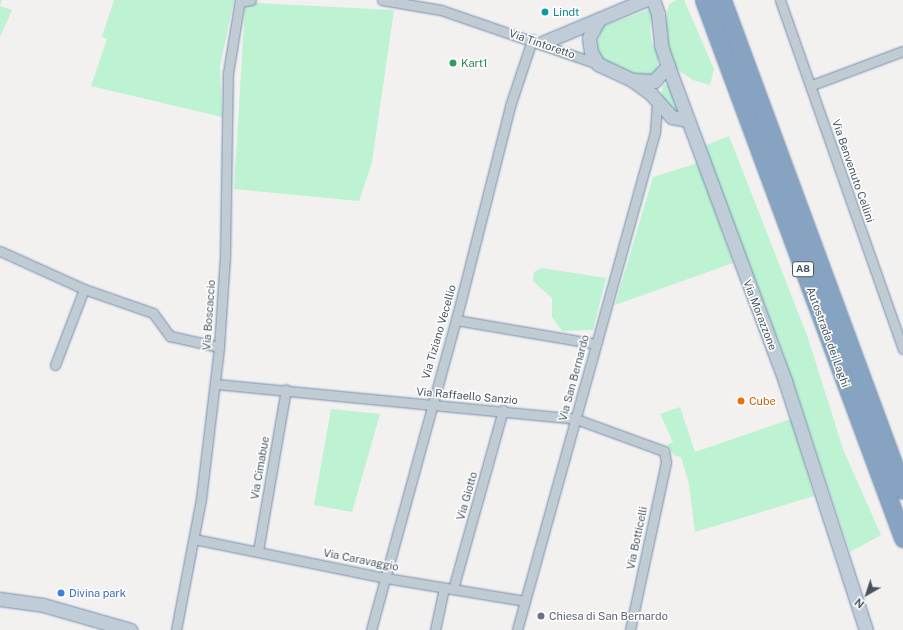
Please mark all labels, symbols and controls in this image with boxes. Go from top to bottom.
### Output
place label: Lindt [553,5,579,19]
marker: Lindt [540,7,550,17]
street label: Via Tintoretto [507,27,577,61]
place label: Kart1 [461,56,487,70]
marker: Kart1 [448,58,458,68]
street label: Via Benvenuto Cellini [829,118,877,224]
road number: A8 [792,261,814,277]
street label: Via Morazzone [741,278,779,352]
street label: Via Boscaccio [200,279,218,351]
street label: Via Tiziano Vecellio [419,283,459,381]
street label: Autostrada dei Laghi [804,285,852,389]
street label: Via San Bernardo [556,333,592,423]
street label: Via Raffaello Sanzio [416,385,518,407]
place label: Cube [749,394,776,408]
marker: Cube [736,396,746,406]
street label: Via Cimabue [248,435,272,501]
street label: Via Giotto [454,470,480,522]
street label: Via Botticelli [624,505,650,571]
street label: Via Caravaggio [322,546,400,574]
north arrow [847,574,887,614]
place label: Divina park [69,586,126,600]
marker: Divina park [56,588,66,598]
text: N [852,596,867,611]
place label: Chiesa di San Bernardo [549,609,668,623]
marker: Chiesa di San Bernardo [536,611,546,621]

